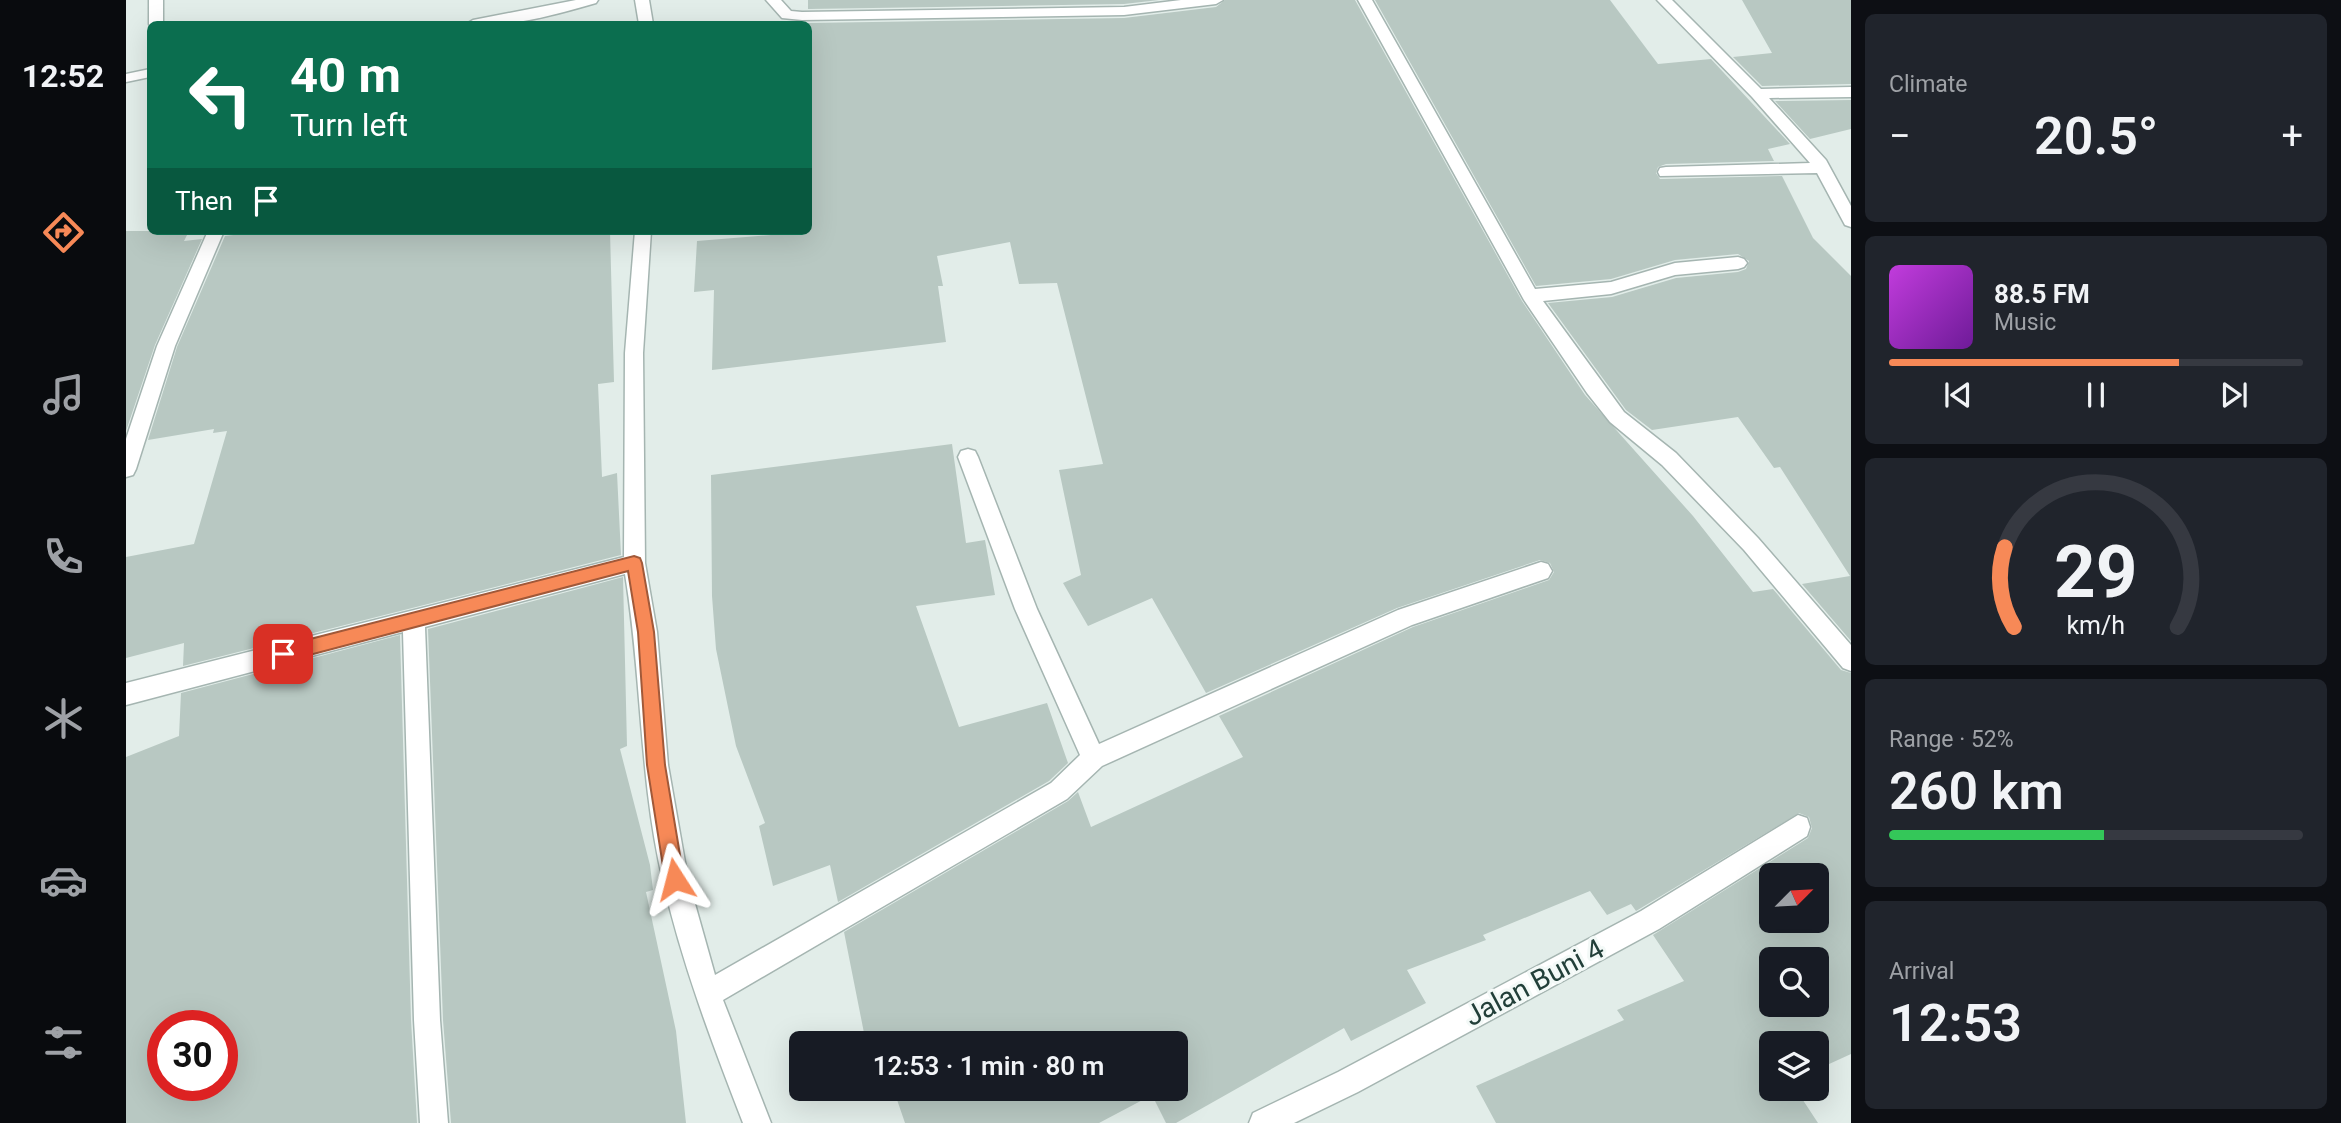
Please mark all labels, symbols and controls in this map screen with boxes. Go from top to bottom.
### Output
text: 40 m [290,47,401,104]
icon: left [175,49,266,140]
text: 12:52 [22,57,104,95]
text: Climate [1889,71,1968,98]
text: Turn left [290,106,408,144]
text: 20.5° [2034,106,2158,167]
text: − [1889,114,1911,158]
text: + [2281,114,2303,158]
icon: arrive [247,182,285,220]
text: Then [175,186,233,216]
icon: directions [39,208,88,257]
text: 88.5 FM [1994,279,2090,309]
text: Music [1994,309,2056,336]
icon: music [39,370,88,419]
icon: previous [1939,376,1977,414]
icon: pause [2077,376,2115,414]
icon: next [2215,376,2253,414]
text: 29 [2054,530,2138,616]
icon: phone [39,532,88,581]
text: km/h [2067,611,2125,640]
pin [253,624,313,684]
icon: arrive [264,635,302,673]
icon: climate [39,694,88,743]
text: Range · 52% [1889,726,2014,753]
text: 260 km [1889,761,2064,822]
position arrow [638,842,712,916]
icon: car [39,856,88,905]
north arrow [1759,863,1829,933]
map controls [1759,863,1829,1101]
street label: Jalan Buni 4 [1459,932,1610,1033]
button: search [1759,947,1829,1017]
text: Arrival [1889,958,1954,985]
text: 12:53 [1889,993,2022,1054]
speed limit sign: 30 [147,1010,238,1101]
icon: filters [39,1018,88,1067]
button: layers [1759,1031,1829,1101]
text: 12:53 · 1 min · 80 m [873,1051,1104,1081]

